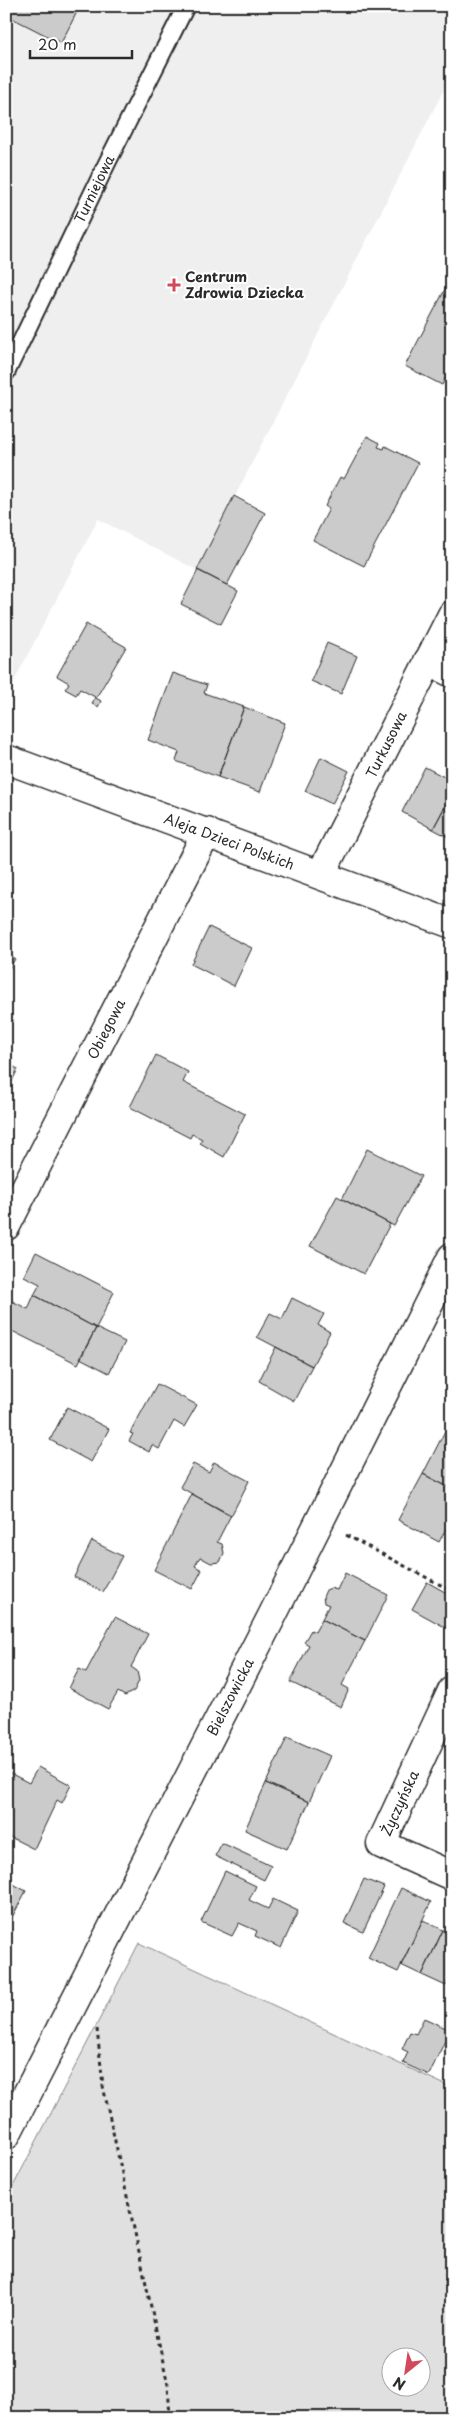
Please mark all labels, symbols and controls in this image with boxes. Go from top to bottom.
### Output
scale bar [30,28,132,60]
text: 20 m [38,32,77,55]
street label: Turniejowa [69,151,119,227]
place label: Centrum Zdrowia Dziecka [185,266,304,303]
marker: Centrum Zdrowia Dziecka [167,278,181,292]
street label: Turkusowa [360,707,412,781]
street label: Aleja Dzieci Polskich [161,807,298,875]
street label: Obiegowa [82,995,130,1063]
street label: Bielszowicka [201,1654,259,1739]
street label: Życzyńska [375,1766,424,1839]
north arrow [380,2346,430,2396]
text: N [389,2372,409,2396]

